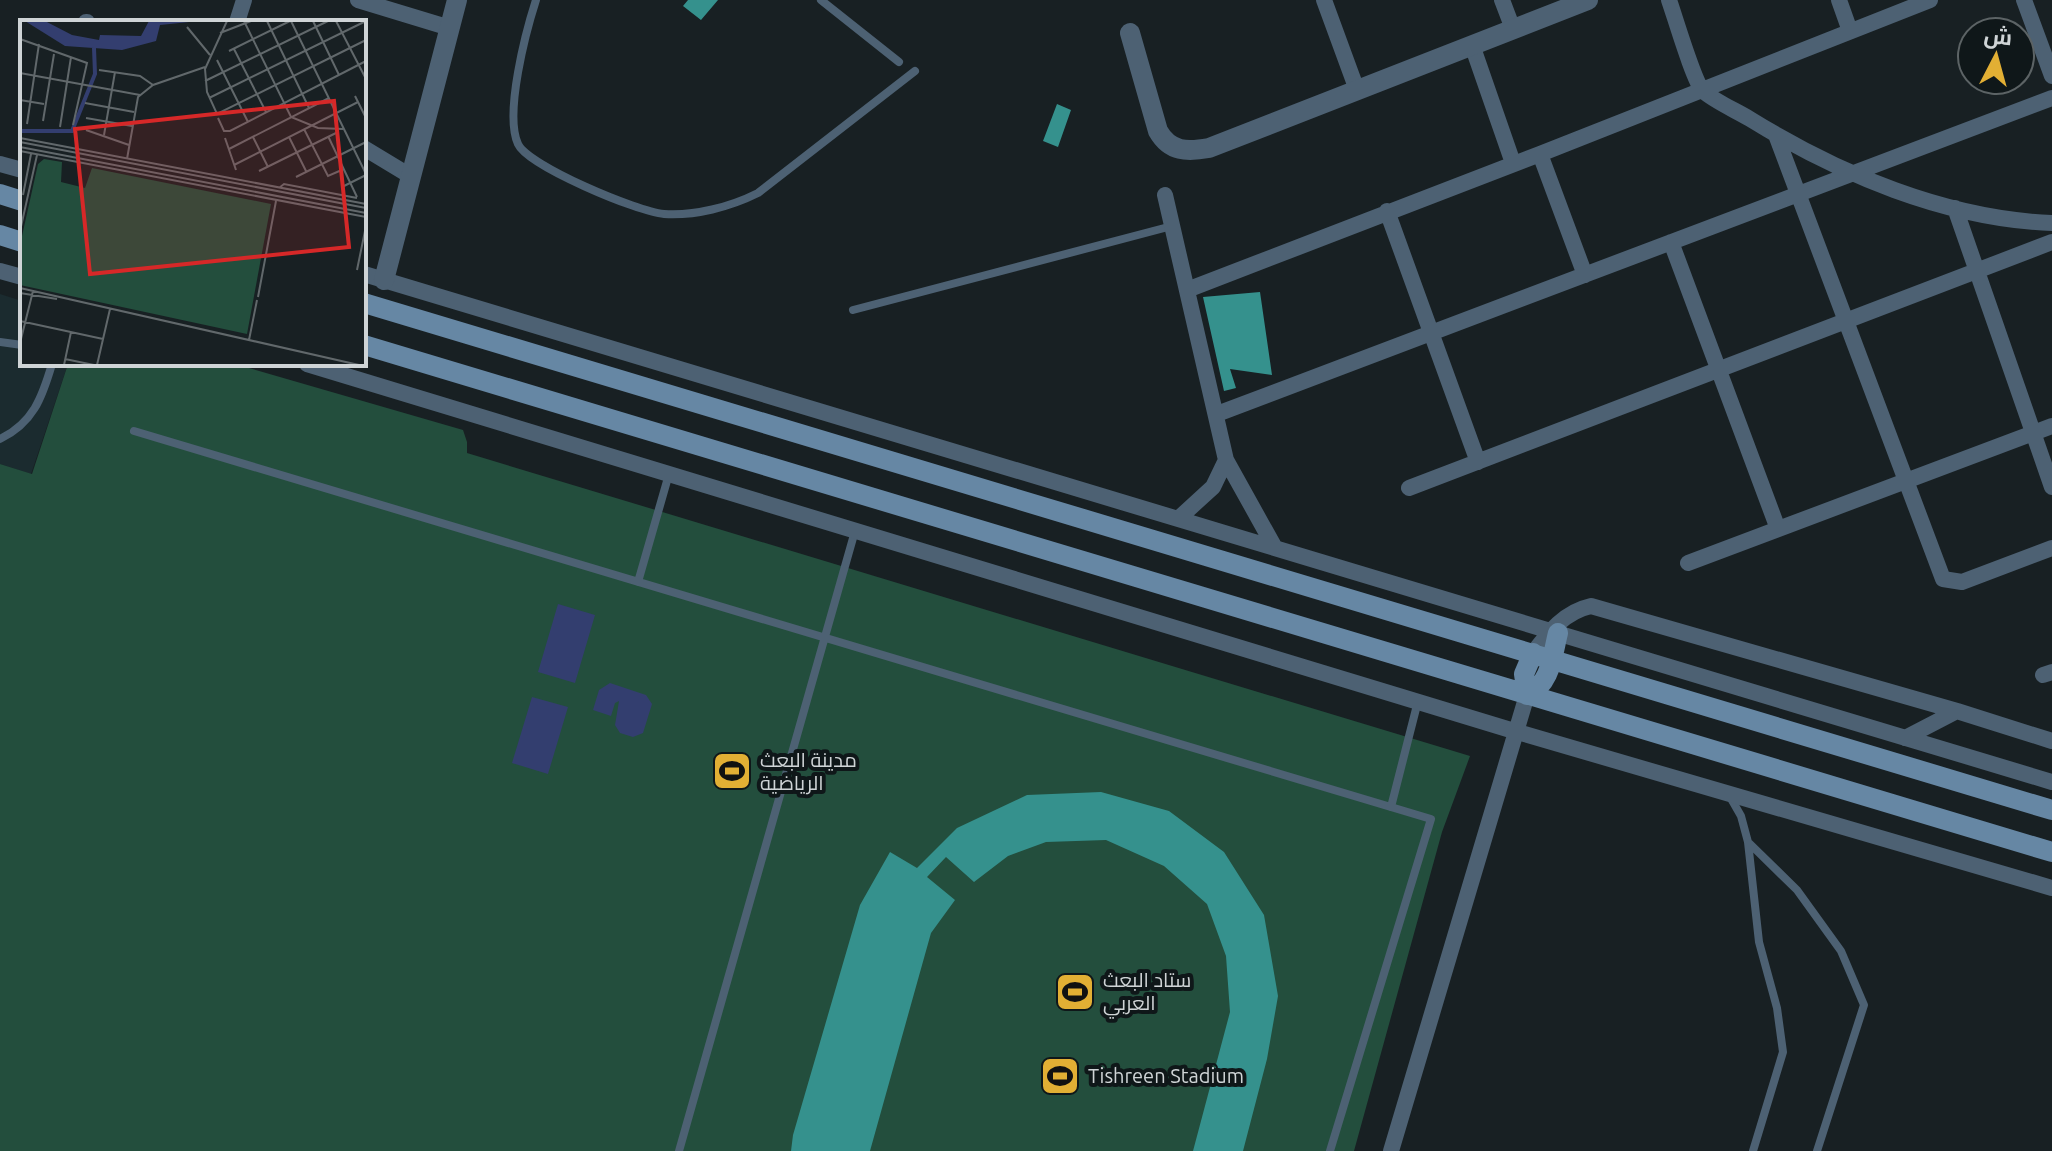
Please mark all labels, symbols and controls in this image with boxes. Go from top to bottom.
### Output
north arrow [1956,16,2036,96]
inset map [20,20,366,366]
text: ش [1983,22,2013,52]
place label: مدينة البعث الرياضية [760,748,857,795]
sports icon: مدينة البعث الرياضية [711,750,753,792]
place label: ستاد البعث العربي [1103,968,1191,1019]
sports icon: ستاد البعث العربي [1054,971,1096,1013]
sports icon: Tishreen Stadium [1039,1055,1081,1097]
place label: Tishreen Stadium [1088,1064,1244,1087]

